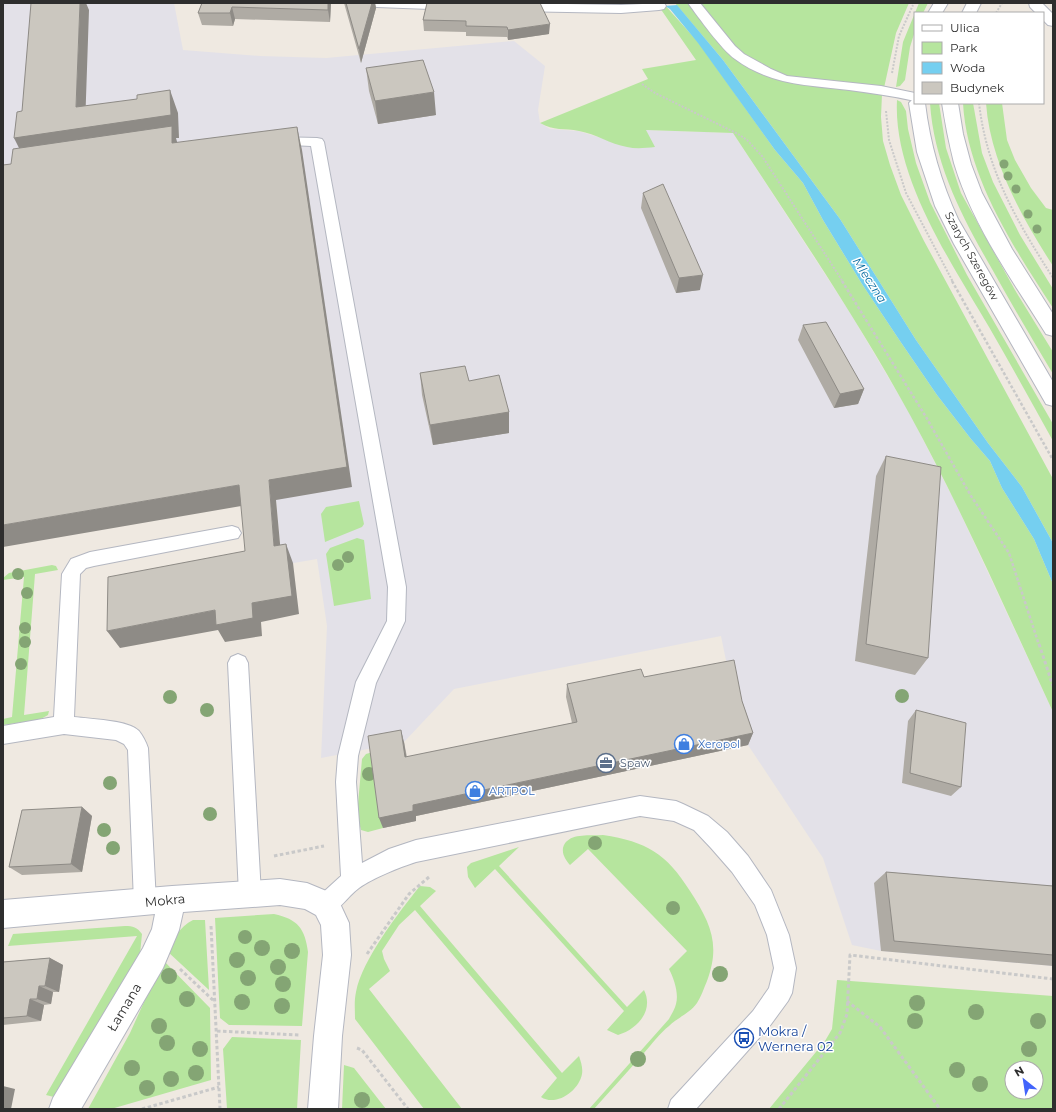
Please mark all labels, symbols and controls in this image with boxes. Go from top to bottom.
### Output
legend [914,12,1044,104]
text: Ulica [950,20,980,35]
text: Park [950,40,978,55]
text: Woda [950,60,985,75]
text: Budynek [950,80,1005,95]
street label: Szarych Szeregów [942,209,1002,303]
water label: Mleczna [850,255,890,305]
shop icon: Xeropol [673,733,695,755]
place label: Xeropol [698,737,740,751]
office icon: Spaw [595,752,617,774]
place label: Spaw [620,756,651,770]
shop icon: ARTPOL [464,780,486,802]
place label: ARTPOL [489,784,535,798]
street label: Mokra [144,890,186,910]
street label: Łamana [103,980,145,1034]
place label: Mokra / Wernera 02 [758,1023,833,1054]
bus stop icon: Mokra / Wernera 02 [733,1027,755,1049]
north arrow [1004,1060,1044,1100]
text: N [1012,1063,1026,1080]

